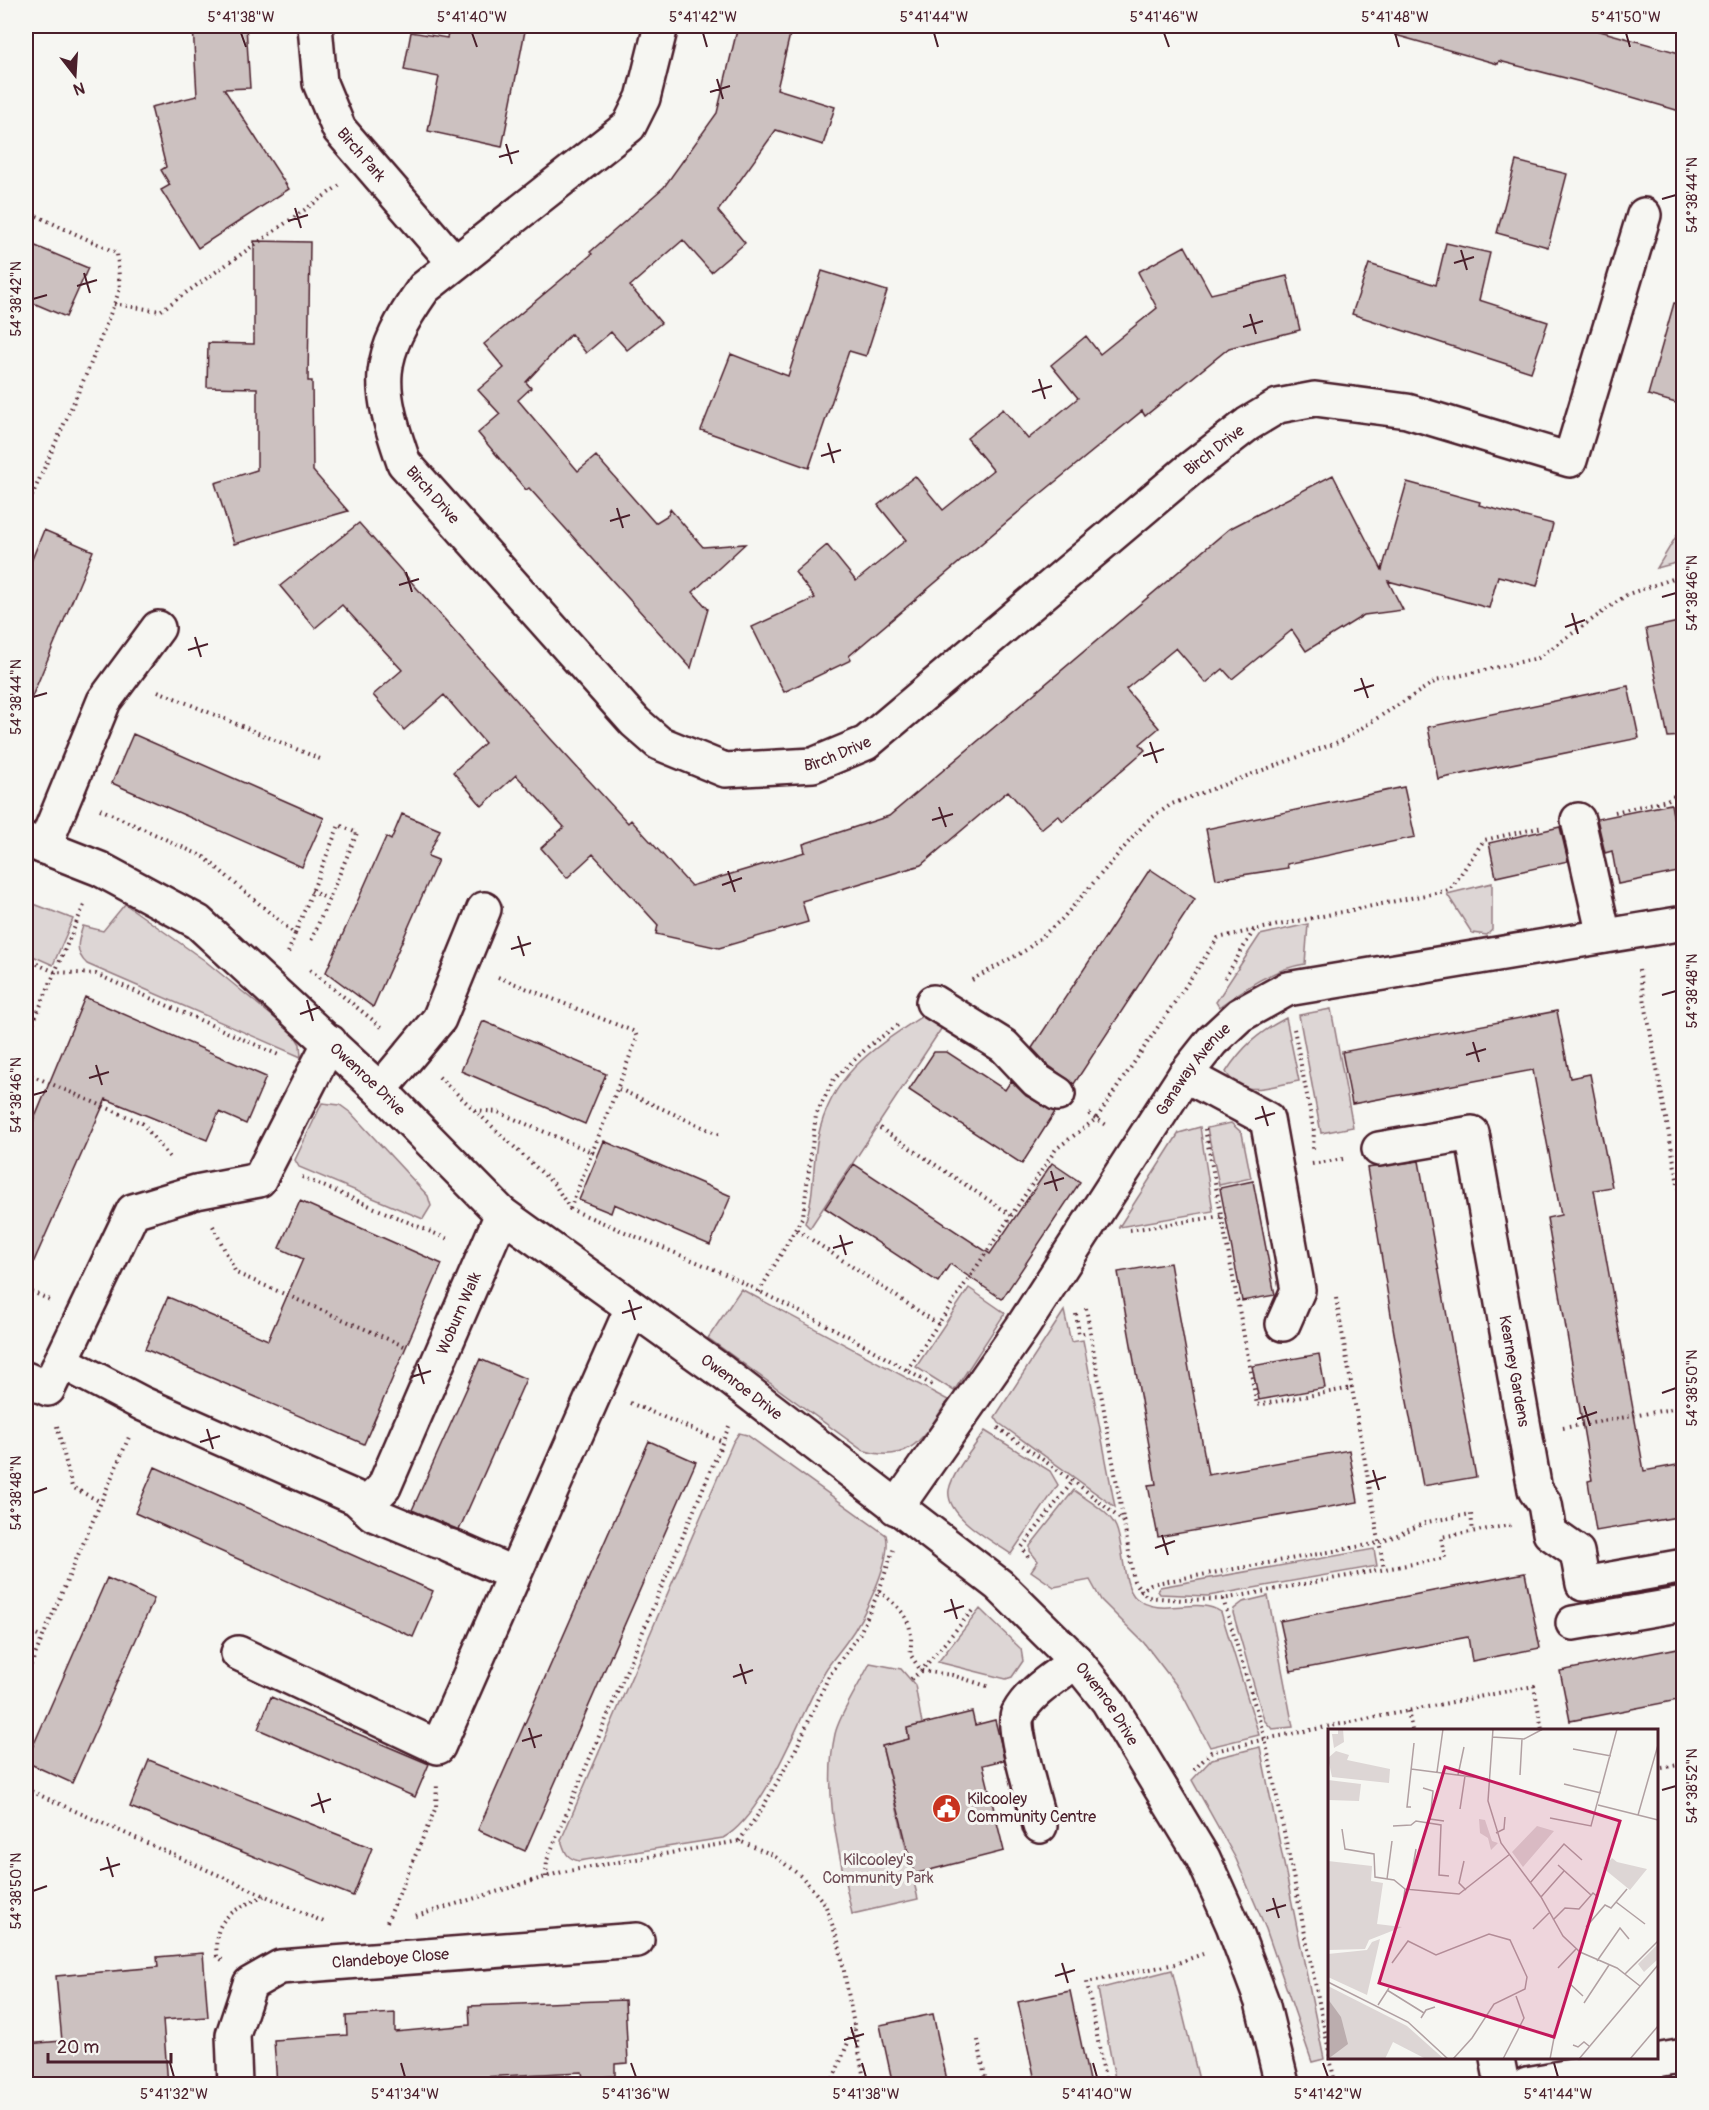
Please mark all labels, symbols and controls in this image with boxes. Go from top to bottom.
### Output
text: 5°41'38"W [207,8,275,27]
text: 5°41'40"W [437,8,507,27]
text: 5°41'42"W [669,8,737,27]
text: 5°41'44"W [900,8,968,27]
text: 5°41'46"W [1130,8,1198,27]
text: 5°41'48"W [1361,8,1429,27]
text: 5°41'50"W [1591,8,1661,27]
north arrow [45,45,105,105]
text: N [71,77,87,100]
street label: Birch Park [332,124,390,186]
text: 54°38'44"N [1683,157,1702,233]
text: 54°38'42"N [7,261,26,337]
street label: Birch Drive [1180,420,1249,480]
street label: Birch Drive [402,462,464,528]
text: 54°38'46"N [1683,555,1702,631]
text: 54°38'44"N [7,659,26,735]
street label: Birch Drive [804,732,876,775]
text: 54°38'48"N [1683,954,1702,1028]
street label: Ganaway Avenue [1151,1019,1235,1120]
street label: Owenroe Drive [325,1038,410,1120]
text: 54°38'46"N [7,1057,26,1133]
street label: Woburn Walk [432,1269,486,1358]
street label: Kearney Gardens [1494,1314,1534,1428]
street label: Owenroe Drive [697,1350,786,1425]
text: 54°38'50"N [1683,1350,1702,1426]
text: 54°38'48"N [7,1456,26,1530]
street label: Owenroe Drive [1071,1658,1143,1749]
inset map [1328,1729,1658,2059]
text: 54°38'52"N [1683,1748,1702,1824]
place label: Kilcooley Community Centre [967,1789,1096,1827]
public building icon: Kilcooley Community Centre [930,1792,962,1824]
park label: Kilcooley's Community Park [822,1850,934,1888]
text: 54°38'50"N [7,1853,26,1929]
street label: Clandeboye Close [331,1944,450,1973]
scale bar [48,2026,171,2064]
text: 20 m [57,2036,99,2059]
text: 5°41'32"W [140,2085,208,2104]
text: 5°41'34"W [371,2085,439,2104]
text: 5°41'36"W [602,2085,670,2104]
text: 5°41'38"W [832,2085,900,2104]
text: 5°41'40"W [1062,2085,1132,2104]
text: 5°41'42"W [1294,2085,1362,2104]
text: 5°41'44"W [1524,2085,1592,2104]

